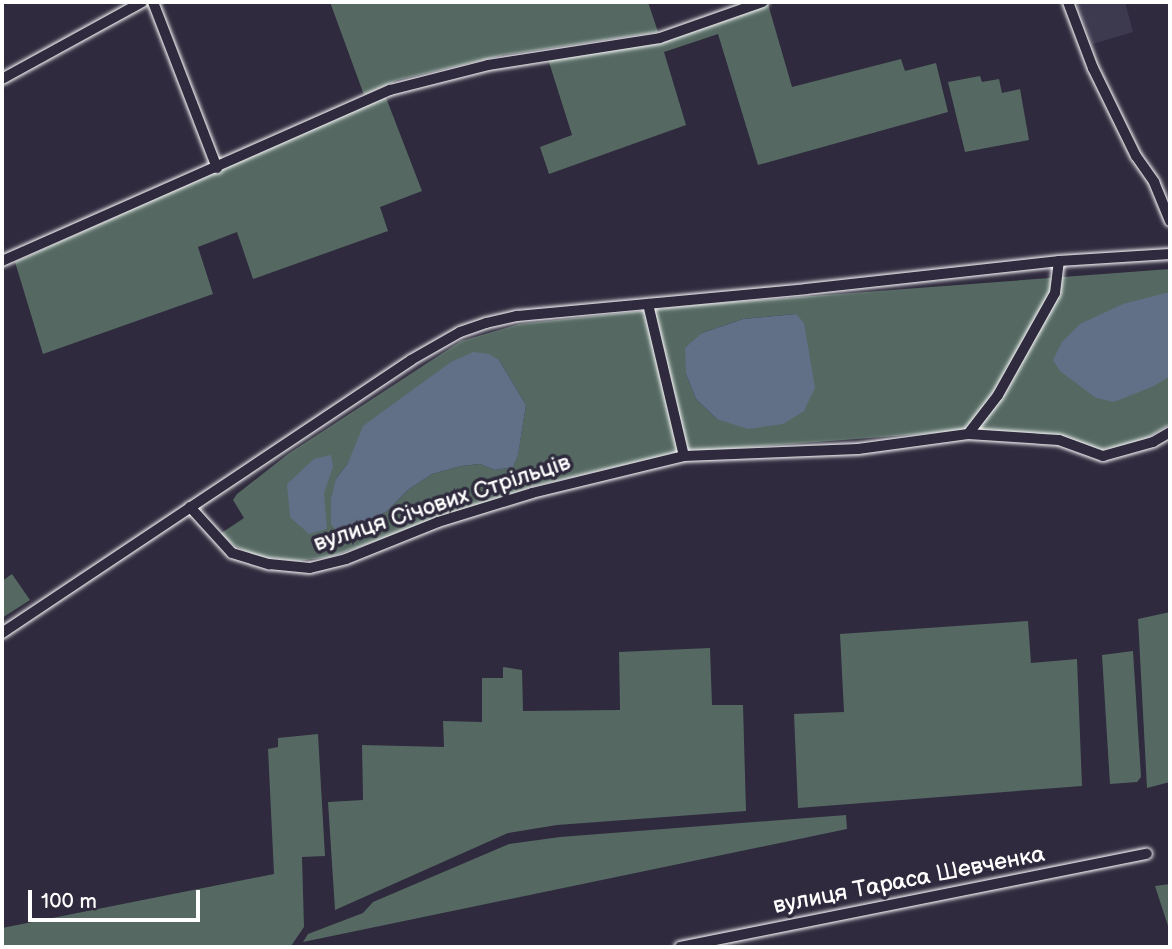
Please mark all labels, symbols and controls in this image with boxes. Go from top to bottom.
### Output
street label: вулиця Січових Стрільців [310,448,574,558]
street label: вулиця Тараса Шевченка [771,840,1047,920]
scale bar [32,876,203,920]
text: 100 m [41,889,97,914]

